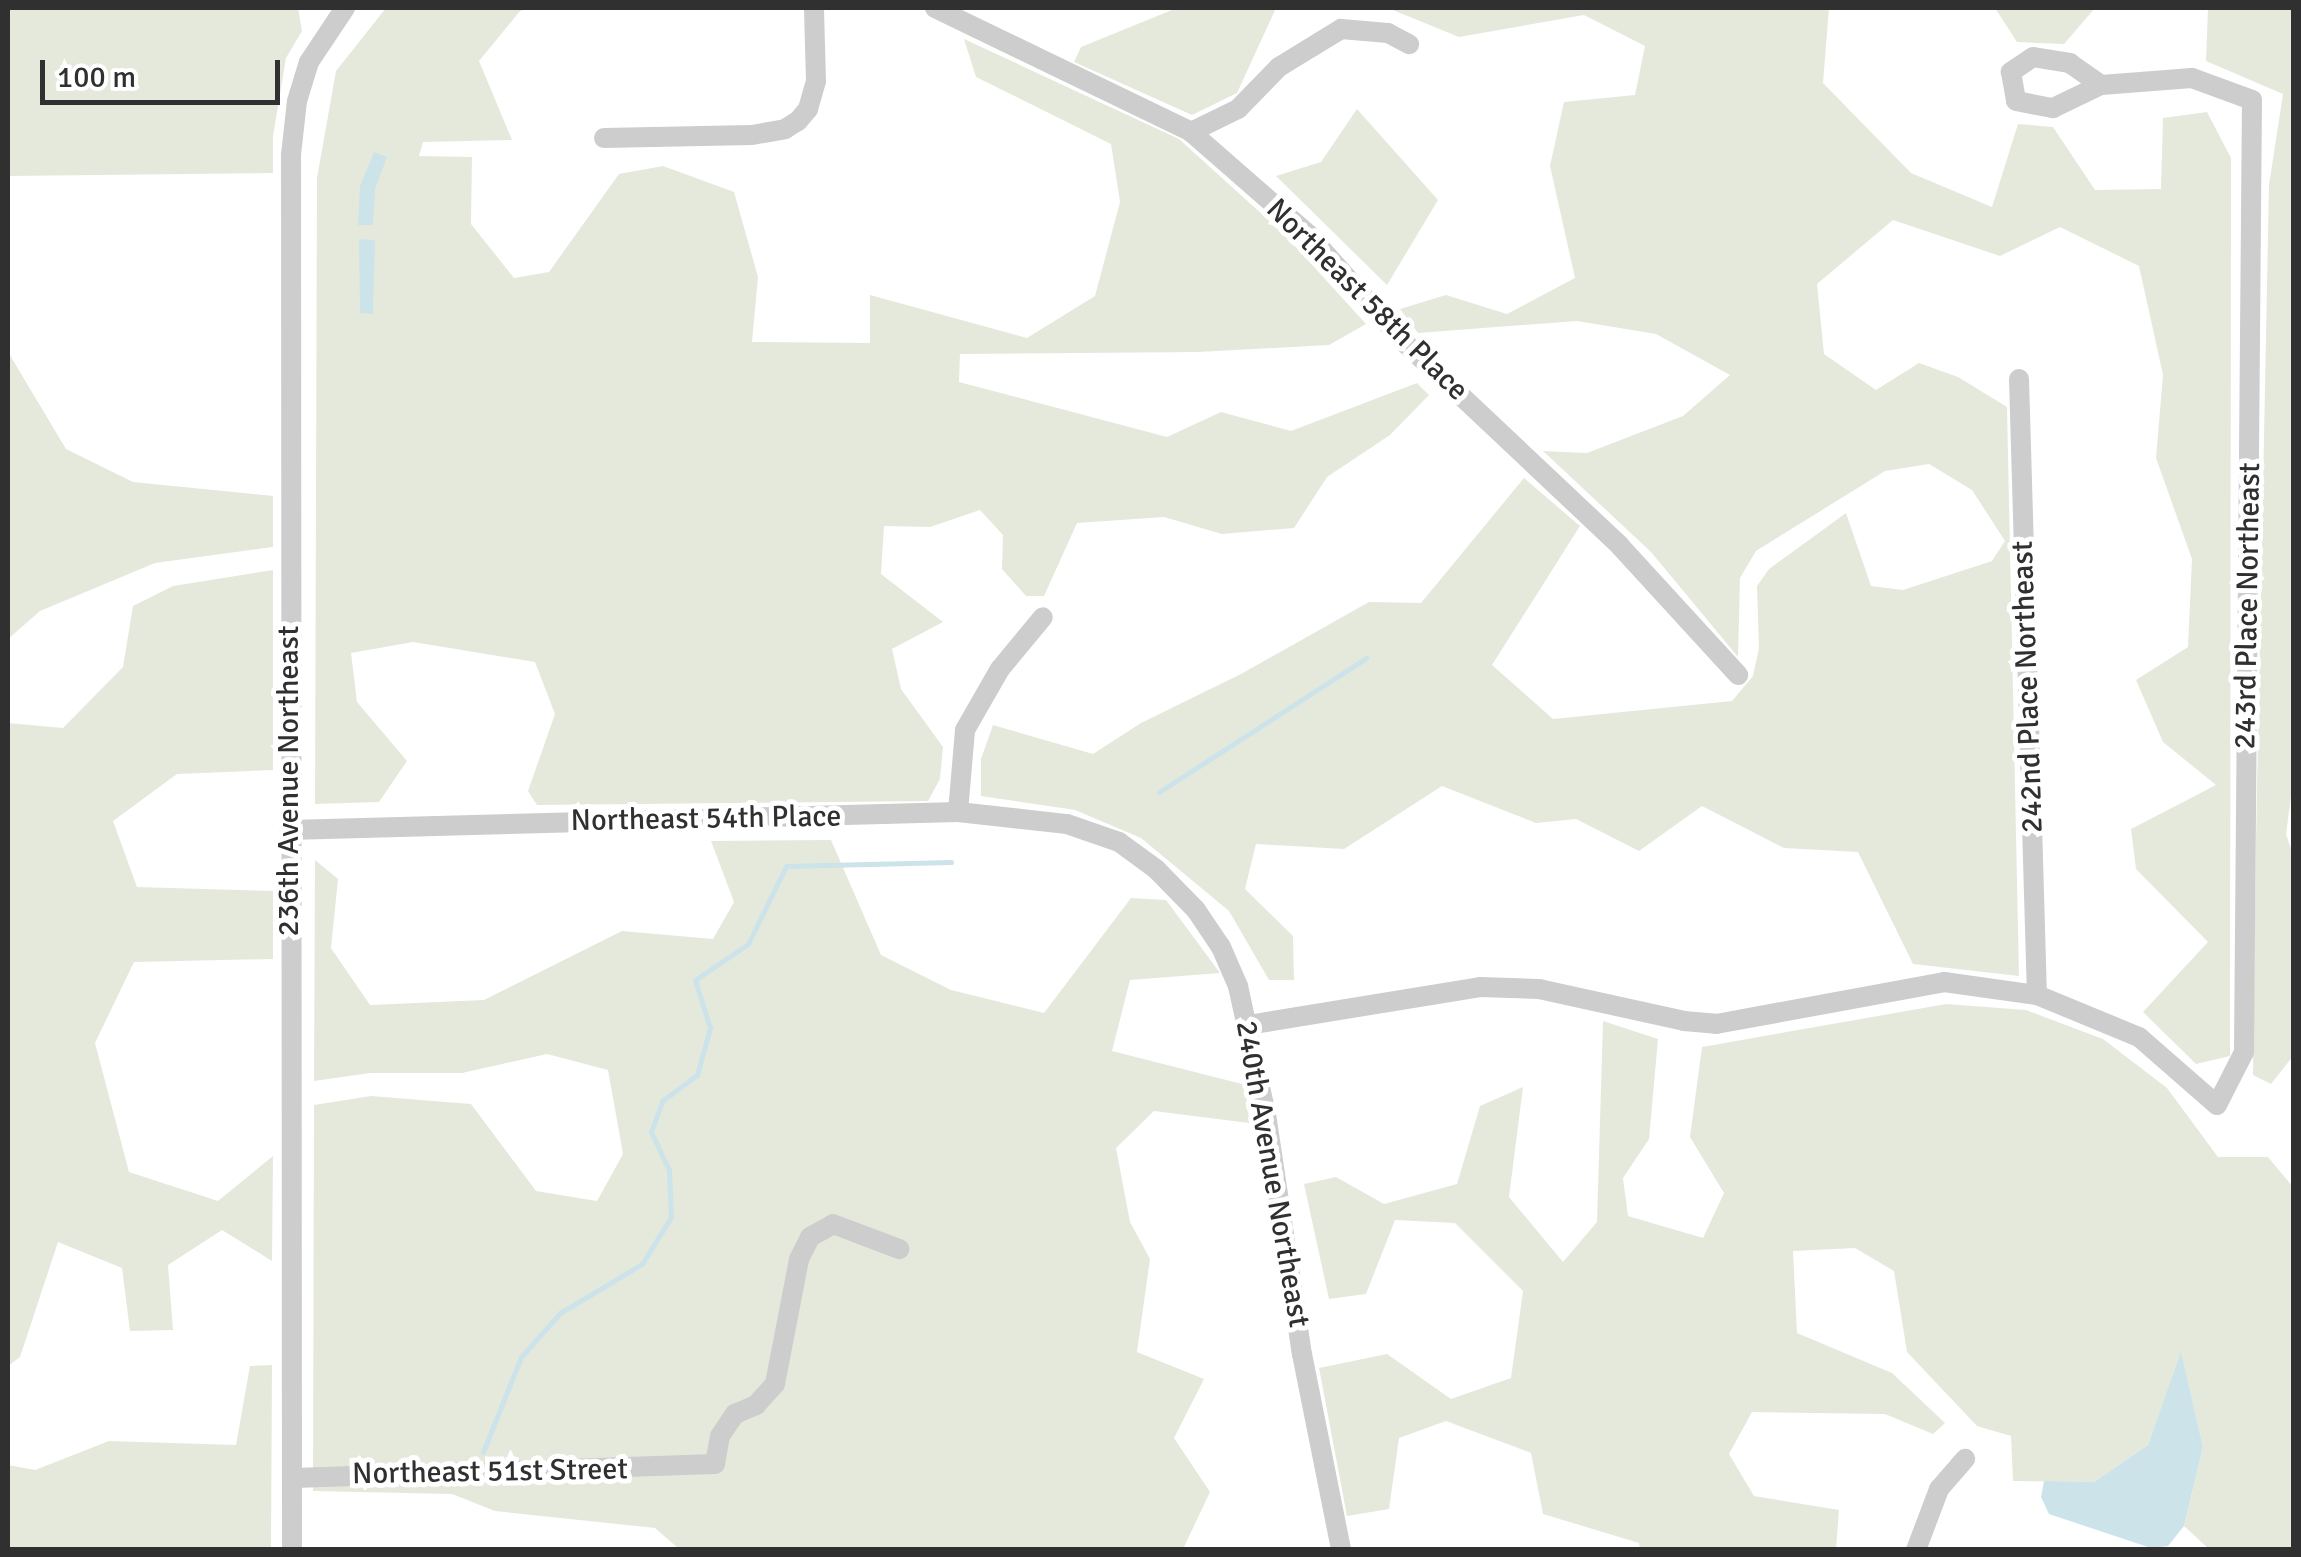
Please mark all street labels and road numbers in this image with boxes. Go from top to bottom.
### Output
street label: Northeast 58th Place [1259,192,1475,408]
street label: 243rd Place Northeast [2228,462,2268,750]
street label: 242nd Place Northeast [2005,540,2051,834]
street label: 236th Avenue Northeast [271,626,307,936]
street label: Northeast 54th Place [570,799,842,839]
street label: 240th Avenue Northeast [1227,1018,1317,1330]
street label: Northeast 51st Street [352,1452,628,1492]

